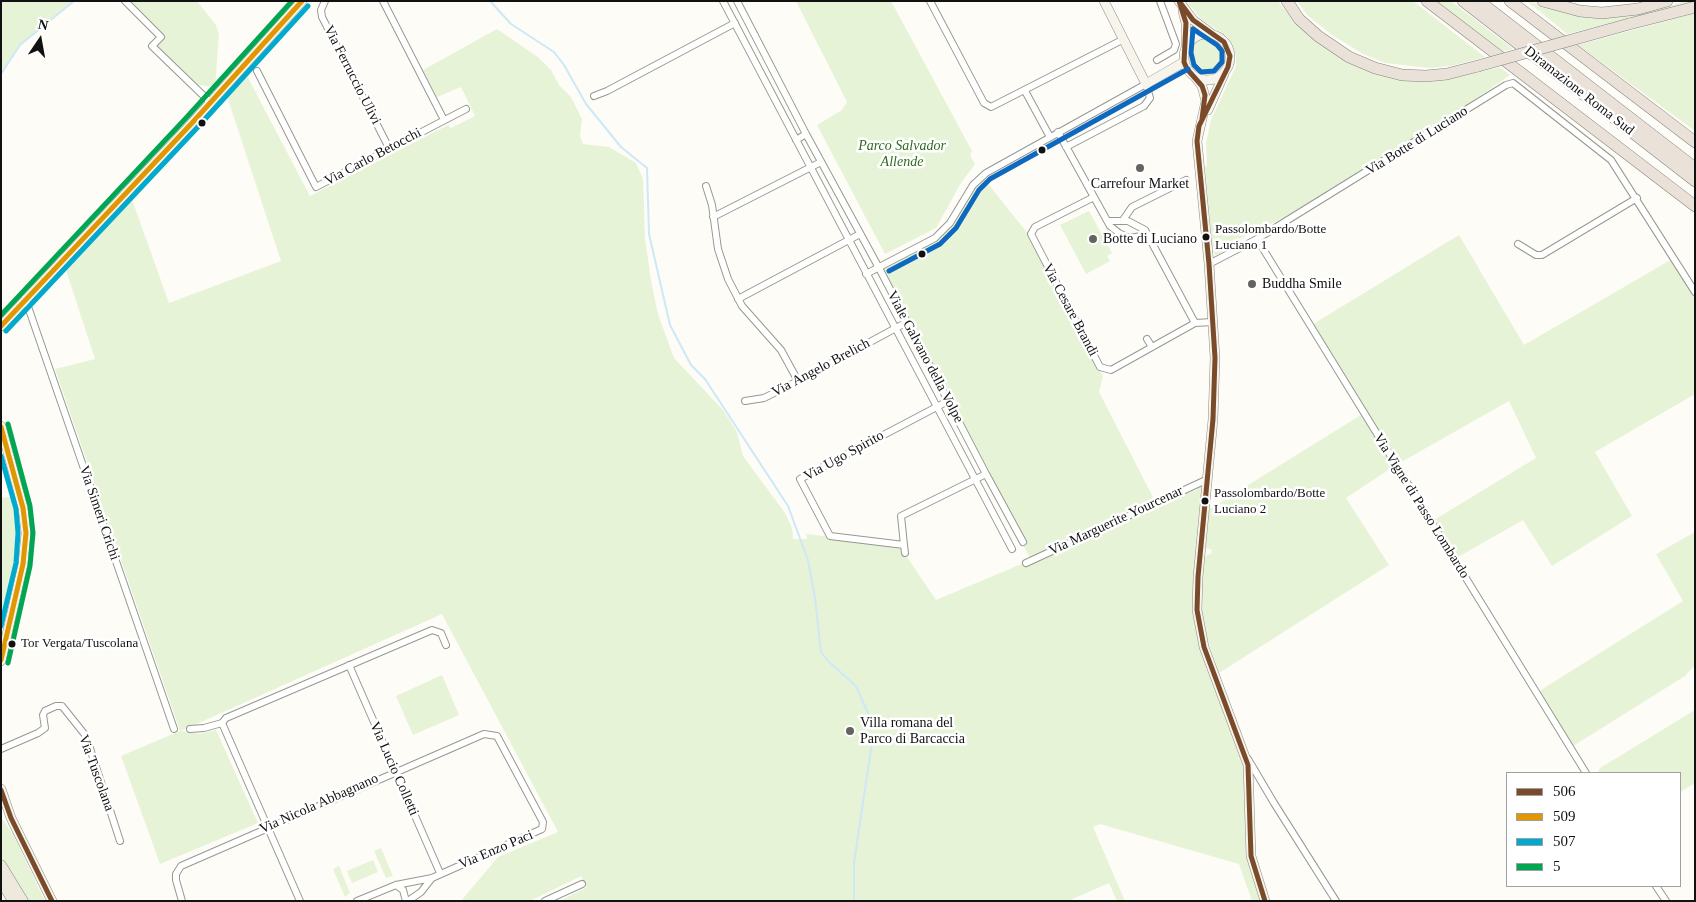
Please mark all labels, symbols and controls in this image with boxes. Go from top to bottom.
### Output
north arrow [15,15,65,65]
text: N [37,16,50,33]
street label: Via Ferruccio Ulivi [320,23,384,127]
street label: Diramazione Roma Sud [1521,43,1637,139]
street label: Via Botte di Luciano [1363,103,1471,179]
unlabelled marker [197,118,207,128]
street label: Via Carlo Betocchi [322,124,424,190]
park label: Parco Salvador Allende [858,138,946,170]
unlabelled marker [1037,145,1047,155]
marker: Carrefour Market [1134,162,1146,174]
place label: Carrefour Market [1091,176,1189,192]
place label: Passolombardo/Botte Luciano 1 [1215,222,1326,253]
place label: Botte di Luciano [1103,231,1197,247]
marker: Passolombardo/Botte Luciano 1 [1201,232,1211,242]
marker: Botte di Luciano [1087,233,1099,245]
unlabelled marker [917,249,927,259]
street label: Via Cesare Brandi [1039,261,1101,359]
place label: Buddha Smile [1262,276,1342,292]
marker: Buddha Smile [1246,278,1258,290]
street label: Viale Galvano della Volpe [883,288,967,426]
street label: Via Angelo Brelich [769,335,873,401]
street label: Via Ugo Spirito [801,427,887,485]
street label: Via Vigne di Passo Lombardo [1369,430,1473,582]
street label: Via Simeri Crichi [75,464,123,562]
street label: Via Marguerite Yourcenar [1046,483,1186,559]
place label: Passolombardo/Botte Luciano 2 [1214,486,1325,517]
marker: Passolombardo/Botte Luciano 2 [1200,496,1210,506]
place label: Tor Vergata/Tuscolana [21,636,138,652]
marker: Tor Vergata/Tuscolana [7,639,17,649]
place label: Villa romana del Parco di Barcaccia [860,715,965,748]
street label: Via Lucio Colletti [366,719,422,819]
marker: Villa romana del Parco di Barcaccia [844,725,856,737]
street label: Via Tuscolana [74,733,118,813]
street label: Via Nicola Abbagnano [257,770,381,838]
legend [1506,772,1681,887]
text: 506 [1553,783,1576,799]
text: 509 [1553,808,1576,824]
street label: Via Enzo Paci [456,827,536,873]
text: 507 [1553,833,1576,849]
text: 5 [1553,858,1561,874]

